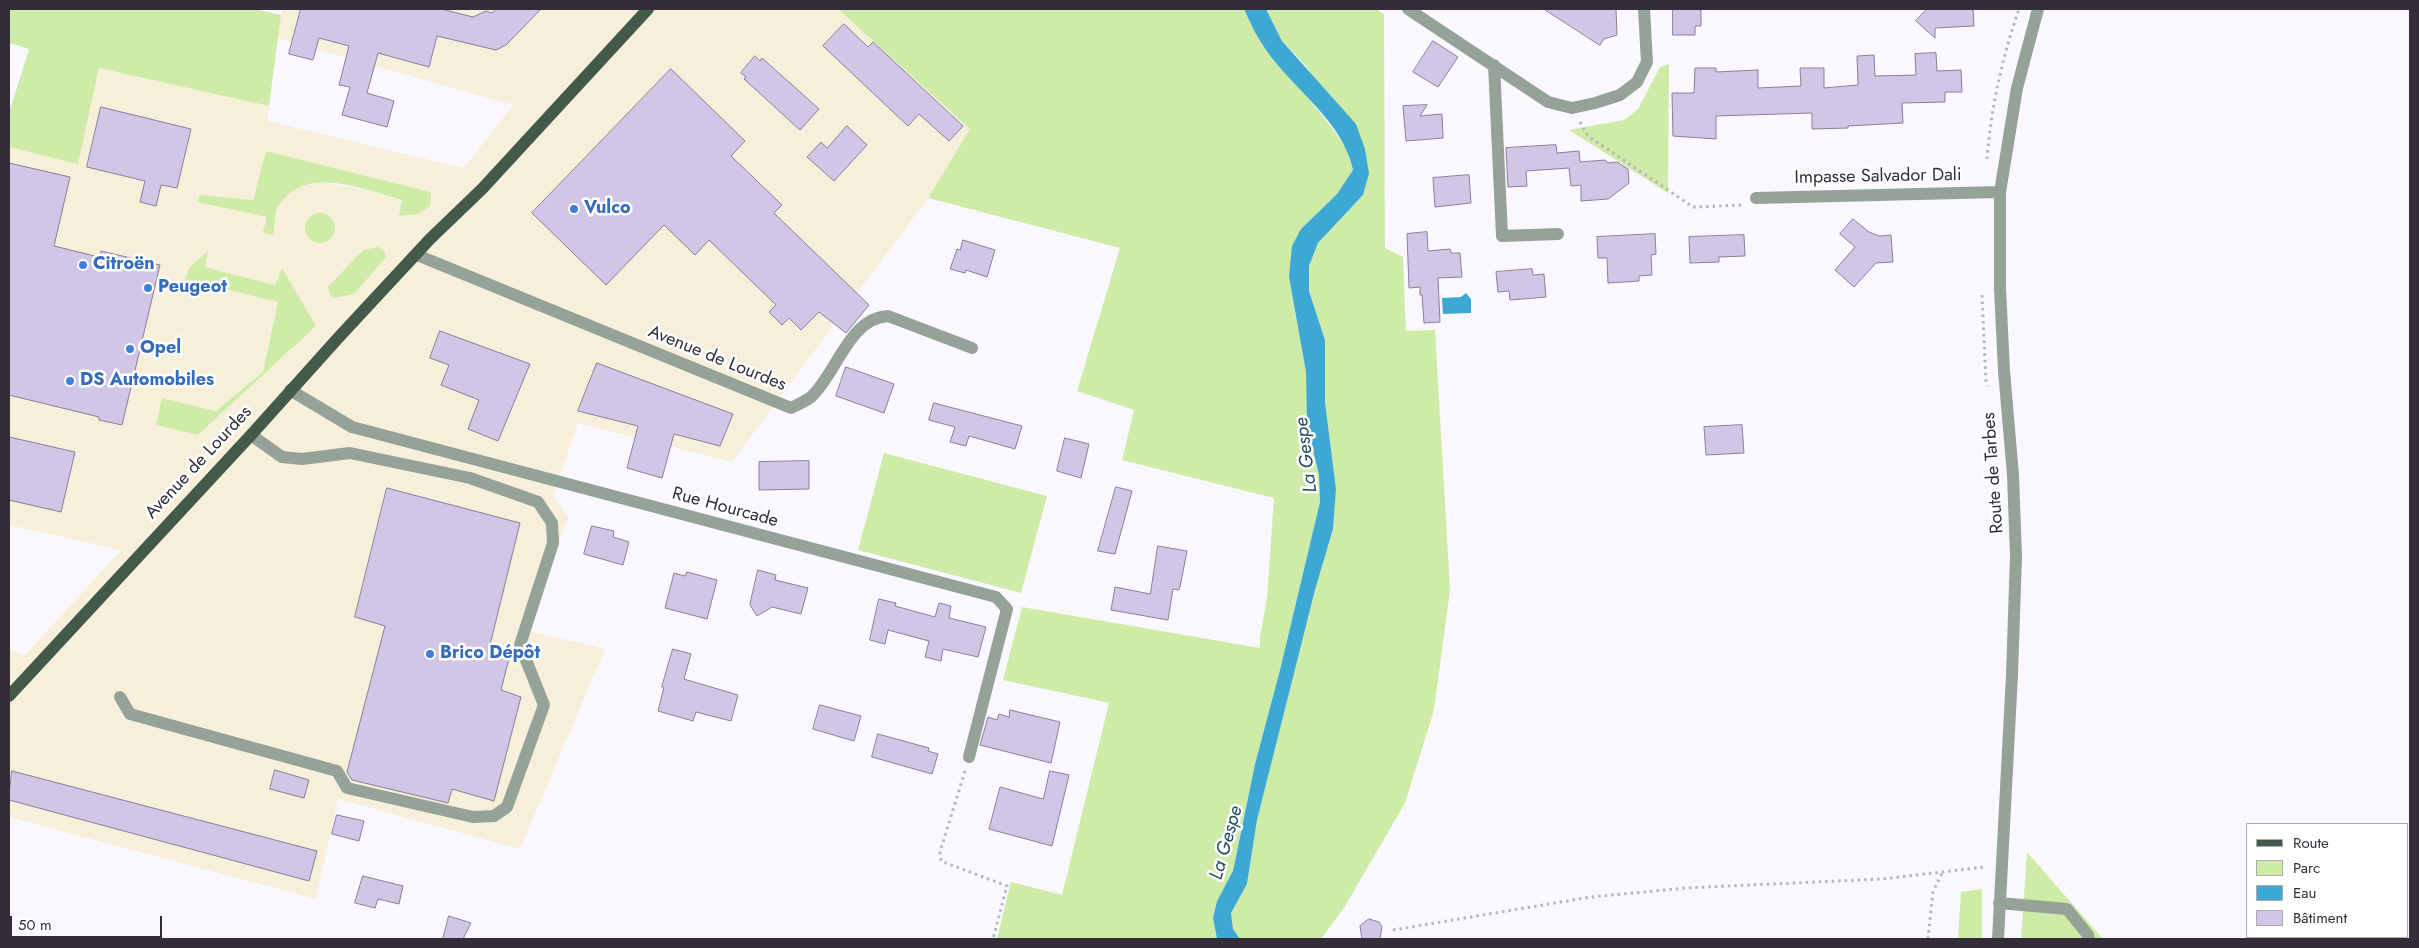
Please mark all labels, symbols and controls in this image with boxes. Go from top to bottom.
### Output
street label: Impasse Salvador Dali [1794,165,1962,189]
place label: Vulco [584,198,631,220]
marker: Vulco [568,203,580,215]
place label: Citroën [93,254,155,276]
marker: Citroën [77,259,89,271]
place label: Peugeot [158,277,227,299]
marker: Peugeot [142,282,154,294]
street label: Avenue de Lourdes [645,322,789,396]
place label: Opel [140,338,181,360]
marker: Opel [124,343,136,355]
place label: DS Automobiles [80,370,214,392]
marker: DS Automobiles [64,375,76,387]
street label: Avenue de Lourdes [141,402,257,524]
street label: Route de Tarbes [1979,412,2009,534]
water label: La Gespe [1291,416,1323,494]
street label: Rue Hourcade [670,483,780,533]
place label: Brico Dépôt [440,643,540,665]
marker: Brico Dépôt [424,648,436,660]
water label: La Gespe [1206,803,1248,883]
legend [2246,823,2409,938]
text: Route [2293,832,2329,854]
text: Parc [2293,857,2320,879]
text: Eau [2293,882,2316,904]
scale bar [12,906,165,938]
text: Bâtiment [2293,907,2347,929]
text: 50 m [18,914,52,936]

